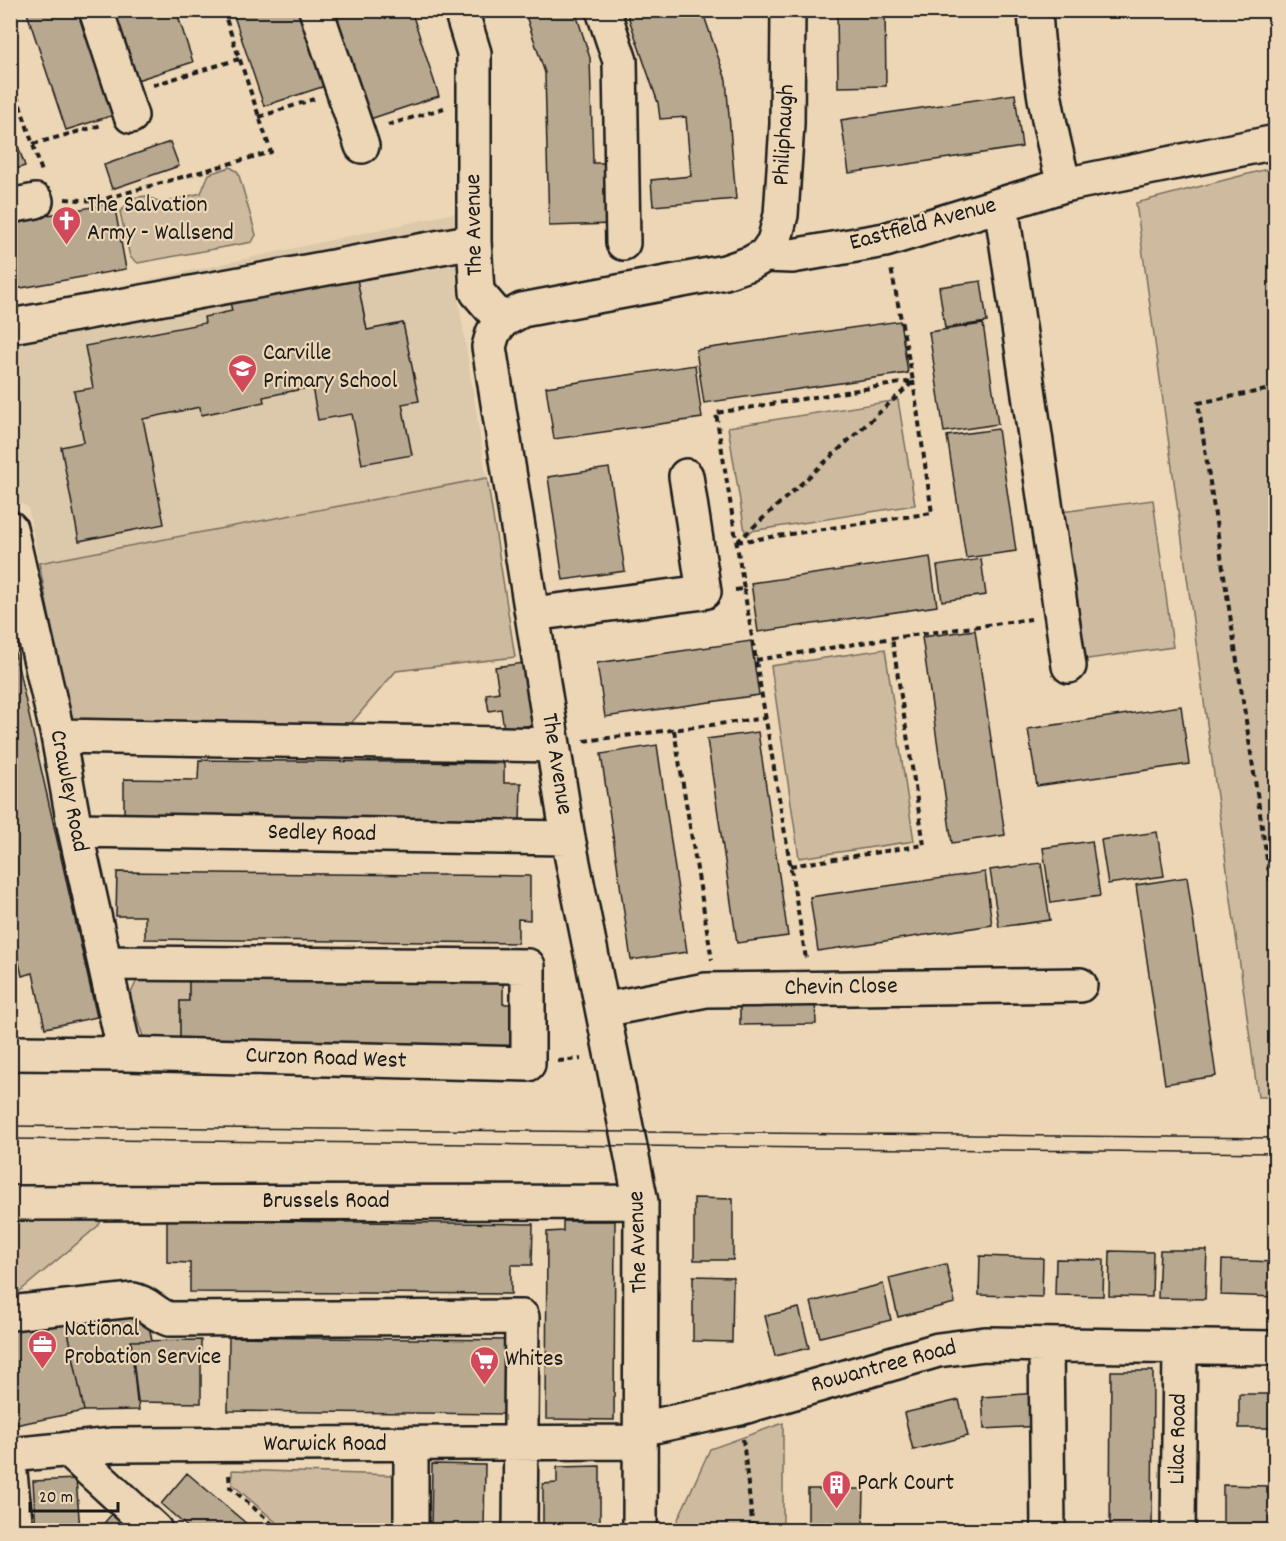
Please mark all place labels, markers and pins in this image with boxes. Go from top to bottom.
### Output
place label: The Salvation Army - Wallsend [87,189,234,251]
church icon: The Salvation Army - Wallsend [50,204,82,246]
place label: Carville Primary School [263,337,398,399]
school or university icon: Carville Primary School [226,352,258,394]
place label: National Probation Service [64,1313,221,1375]
office icon: National Probation Service [27,1328,59,1370]
place label: Whites [505,1343,564,1377]
supermarket icon: Whites [468,1344,500,1386]
place label: Park Court [857,1467,954,1501]
building icon: Park Court [820,1468,852,1510]

